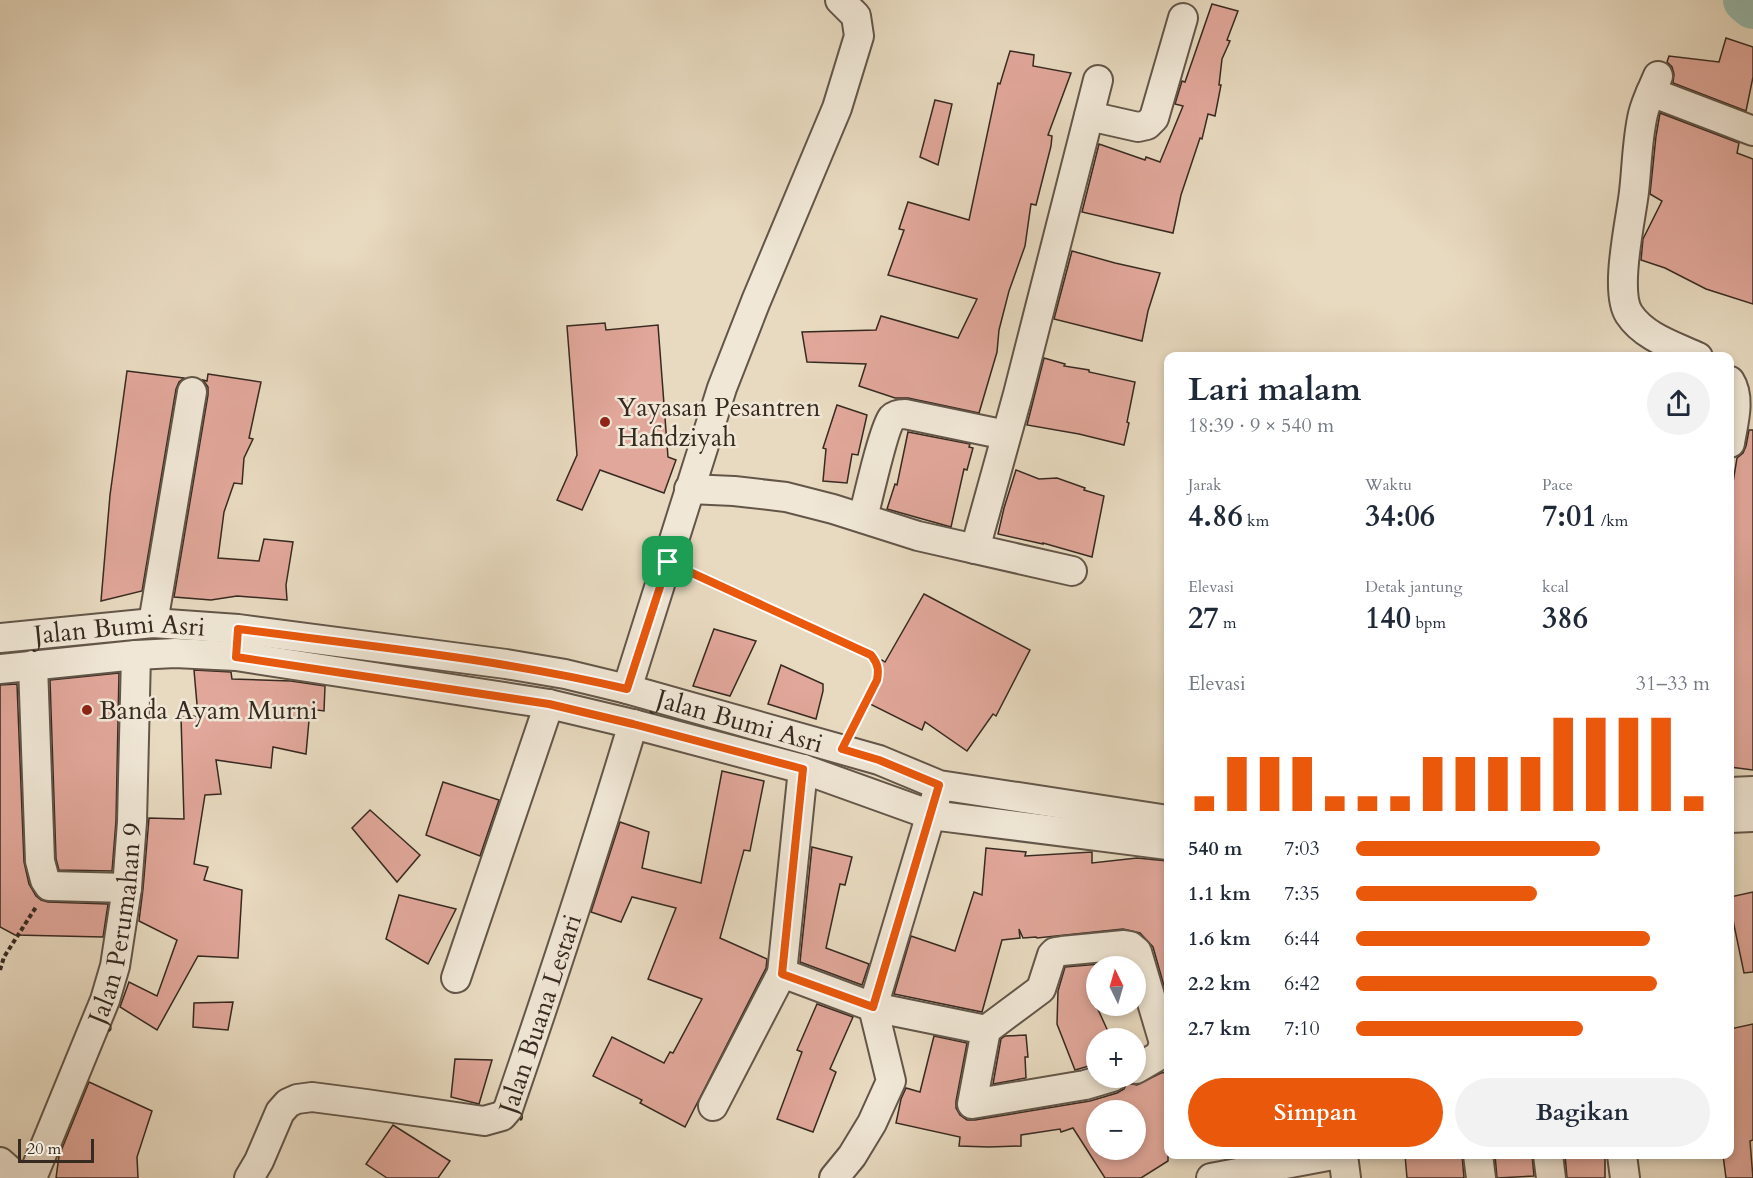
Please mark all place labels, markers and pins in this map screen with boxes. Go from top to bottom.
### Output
place label: Yayasan Pesantren Hafidziyah [617,390,821,455]
marker: Yayasan Pesantren Hafidziyah [598,415,612,429]
pin [642,536,693,587]
place label: Banda Ayam Murni [99,693,318,728]
marker: Banda Ayam Murni [80,703,94,717]

